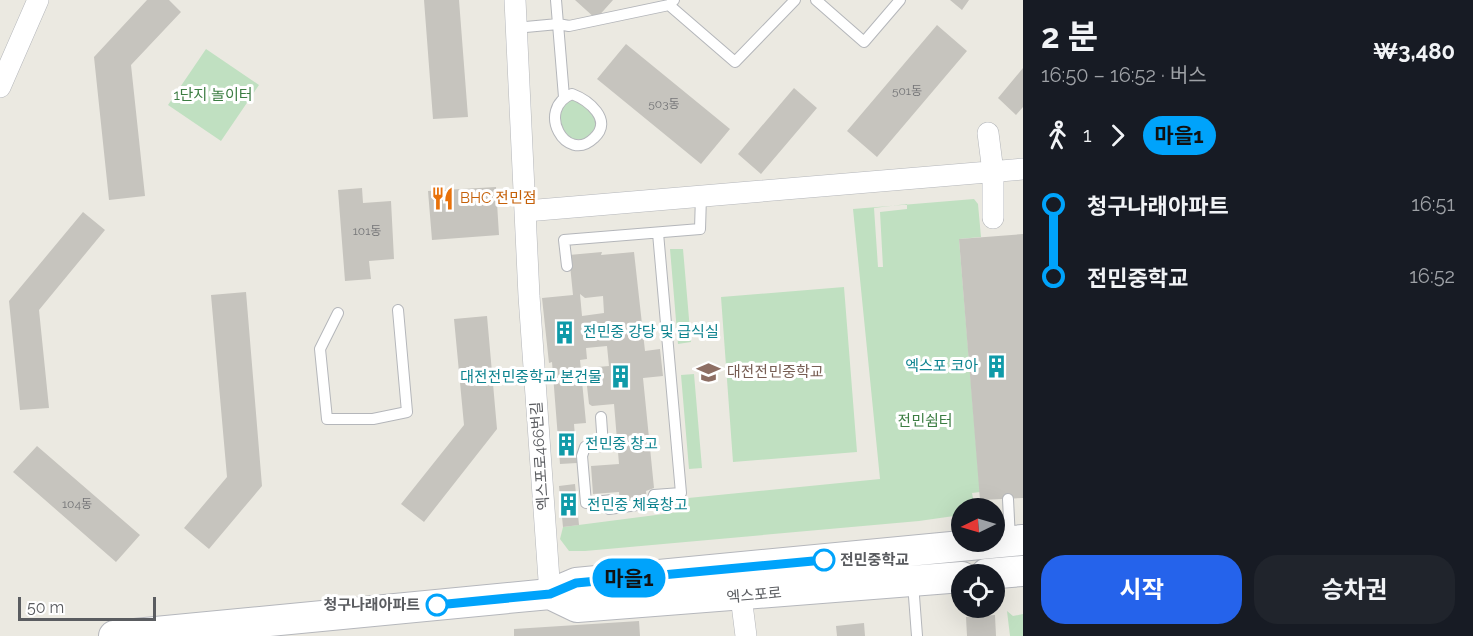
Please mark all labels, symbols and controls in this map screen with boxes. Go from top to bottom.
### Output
text: 2 분 [1041,17,1098,56]
text: ₩3,480 [1373,38,1455,64]
text: 16:50 – 16:52 · 버스 [1041,63,1207,87]
house number: 501동 [892,84,922,98]
park label: 1단지 놀이터 [173,86,253,104]
house number: 503동 [648,97,680,111]
icon: walk [1041,119,1074,152]
icon: forward [1101,119,1134,152]
text: 1 [1083,123,1092,147]
text: 마을1 [1155,123,1204,148]
restaurant icon: BHC 전민점 [429,185,455,211]
place label: BHC 전민점 [460,189,537,207]
text: 16:51 [1411,192,1455,216]
text: 청구나래아파트 [1087,193,1229,219]
house number: 101동 [353,224,381,238]
text: 16:52 [1409,264,1455,288]
text: 전민중학교 [1087,265,1188,291]
building icon: 전민중 강당 및 급식실 [552,319,578,345]
place label: 전민중 강당 및 급식실 [583,323,719,341]
building icon: 엑스포 코아 [983,353,1009,379]
place label: 엑스포 코아 [905,357,978,375]
school or university icon: 대전전민중학교 [696,359,722,385]
place label: 대전전민중학교 [727,363,824,381]
building icon: 대전전민중학교 본건물 [607,364,633,390]
place label: 대전전민중학교 본건물 [460,368,602,386]
street label: 엑스포로466번길 [527,401,553,511]
park label: 전민쉼터 [897,412,953,430]
building icon: 전민중 창고 [554,431,580,457]
place label: 전민중 창고 [585,435,658,453]
building icon: 전민중 체육창고 [556,492,582,518]
place label: 전민중 체육창고 [587,496,688,514]
house number: 104동 [62,497,92,511]
north arrow [951,498,1005,552]
map controls [951,498,1005,618]
marker: 전민중학교 [813,549,835,571]
place label: 전민중학교 [840,551,909,569]
button: 시작 [1041,555,1242,624]
button: 승차권 [1254,555,1455,624]
line badge: 마을1 [594,558,664,598]
button: locate [951,564,1005,618]
text: 마을1 [604,566,654,591]
street label: 엑스포로 [726,584,782,606]
scale bar [18,594,156,622]
marker: 청구나래아파트 [426,594,448,616]
place label: 청구나래아파트 [323,596,420,614]
text: 50 m [27,598,64,617]

